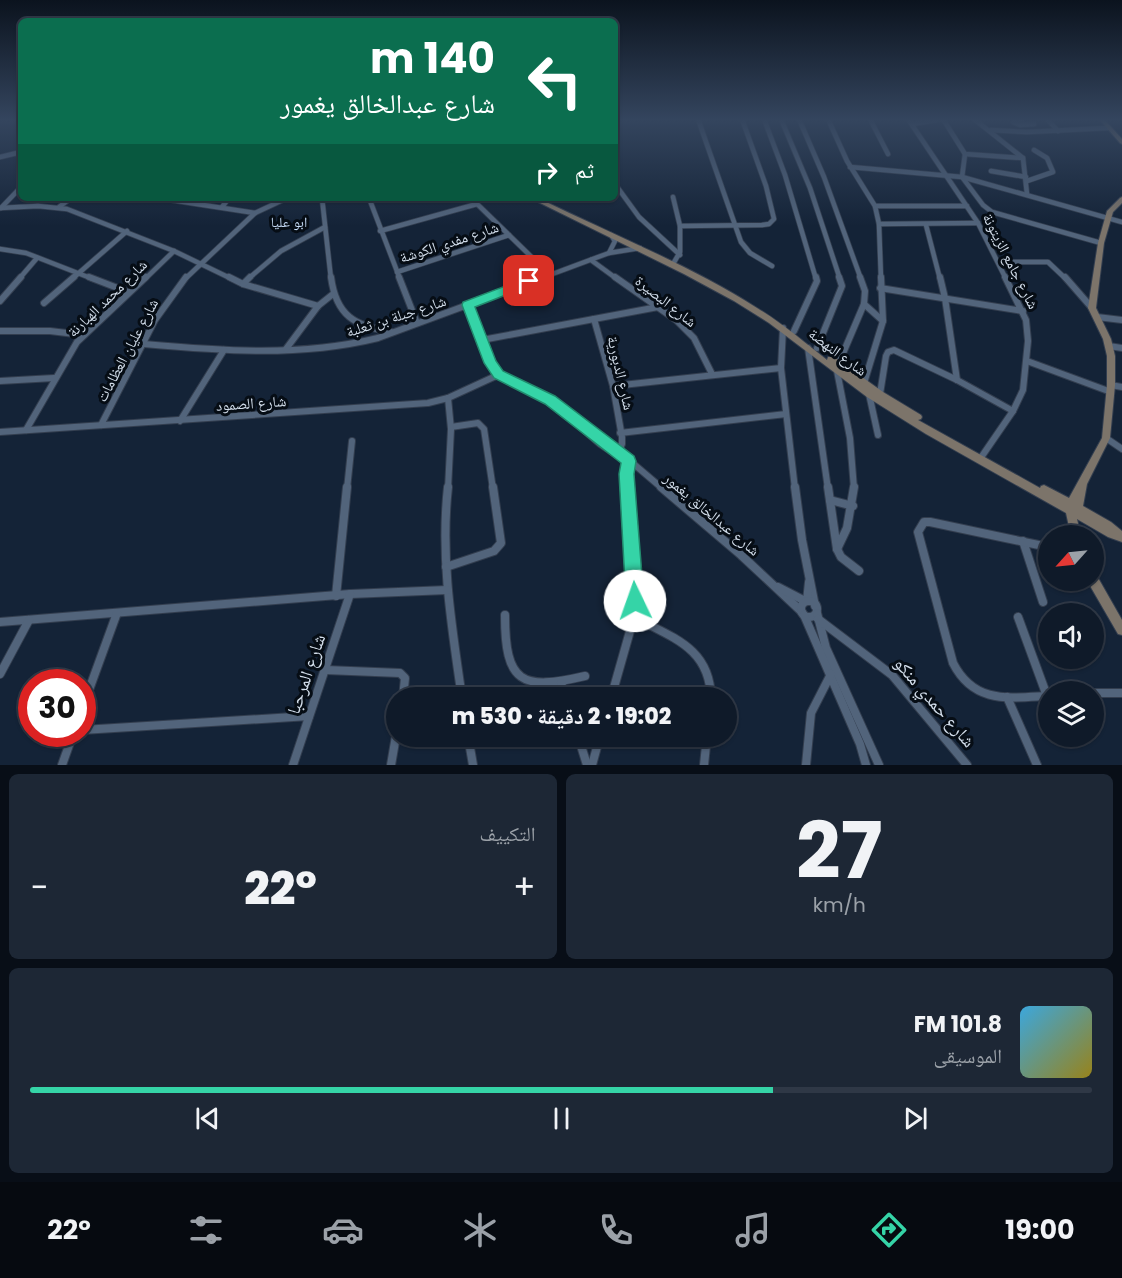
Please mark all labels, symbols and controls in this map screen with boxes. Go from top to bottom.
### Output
text: 140 m [370,29,495,88]
icon: left [516,42,594,120]
text: شارع عبدالخالق يغمور [280,85,495,122]
text: ثم [575,155,594,186]
icon: right [530,156,563,189]
street label: شارع جامع الزيتونة [978,209,1044,313]
district label: ابو عليا [271,212,307,232]
street label: شارع مفدي الكوشة [397,216,502,270]
street label: شارع محمد الهبارنة [62,254,152,342]
pin [503,255,554,306]
icon: arrive [512,264,545,297]
street label: شارع البصيرة [631,270,701,332]
street label: شارع جبلة بن ثعلبة [343,290,449,342]
street label: شارع عليان العظامات [91,295,163,405]
street label: شارع النهضة [805,323,871,381]
street label: شارع الدبورية [602,334,640,412]
street label: شارع الصمود [215,390,287,416]
street label: شارع عبدالخالق يغمور [659,467,765,560]
north arrow [1038,525,1104,591]
map controls [1038,525,1104,747]
position arrow [603,569,667,633]
button: sound [1038,603,1104,669]
street label: شارع المرحبا [281,631,331,717]
street label: شارع حمدي منكو [887,651,981,754]
speed limit sign: 30 [18,669,96,747]
button: layers [1038,681,1104,747]
text: 19:02 · 2 دقيقة · 530 m [452,701,671,732]
text: 27 [796,796,882,905]
text: التكييف [479,820,536,848]
text: 22° [244,857,317,920]
text: − [30,864,48,911]
text: + [513,864,535,911]
text: km/h [813,891,866,919]
text: 101.8 FM [914,1009,1002,1040]
text: الموسيقى [934,1042,1002,1070]
icon: previous [191,1102,224,1135]
icon: pause [545,1102,578,1135]
icon: next [899,1102,932,1135]
icon: filters [185,1209,227,1251]
icon: car [322,1209,364,1251]
icon: climate [459,1209,501,1251]
icon: phone [595,1209,637,1251]
icon: music [732,1209,774,1251]
icon: directions [868,1209,910,1251]
text: 22° [47,1211,91,1248]
text: 19:00 [1005,1211,1075,1248]

